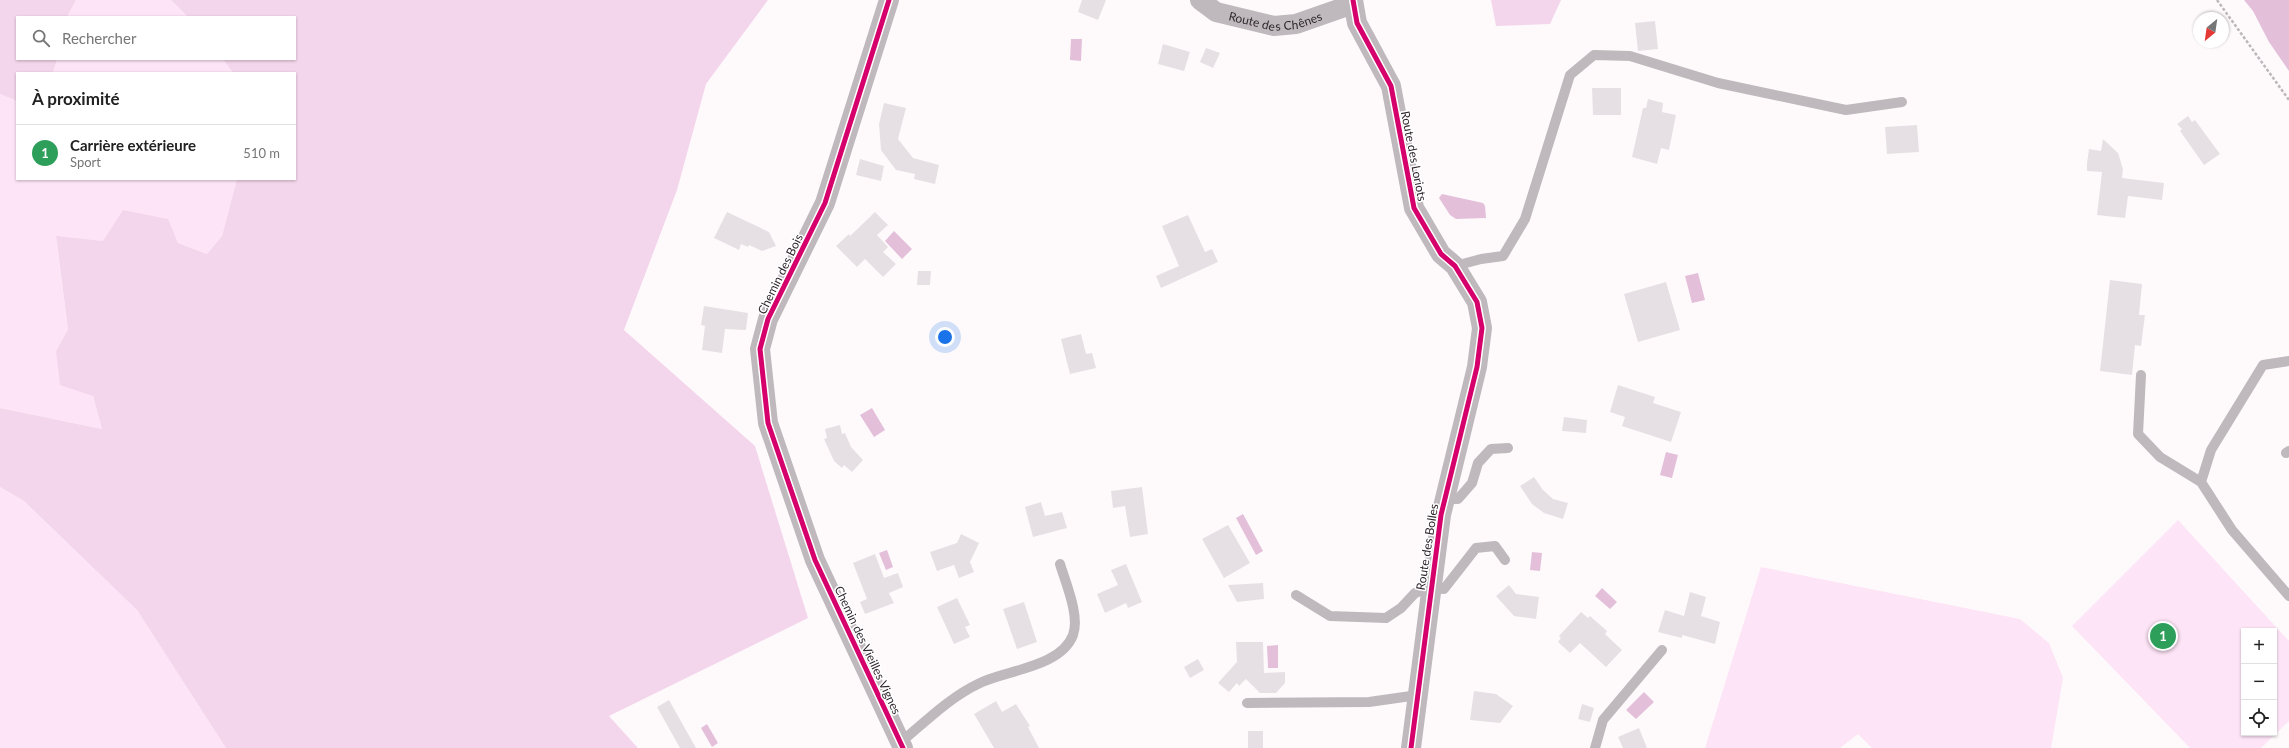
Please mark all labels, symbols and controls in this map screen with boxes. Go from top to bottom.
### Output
street label: Route des Chênes [1227,8,1324,34]
north arrow [2193,12,2229,48]
search box [16,16,296,60]
icon: search [30,27,52,49]
text: Rechercher [62,29,136,47]
text: À proximité [32,88,120,109]
street label: Route des Loriots [1398,110,1430,202]
text: Carrière extérieure [70,136,196,154]
text: 1 [41,145,49,161]
text: 510 m [243,145,280,161]
text: Sport [70,154,101,170]
street label: Chemin des Bois [754,231,806,317]
your location [935,327,955,347]
street label: Route des Bolles [1413,503,1441,591]
street label: Chemin des Vieilles Vignes [832,583,904,717]
pin: 1 [2150,621,2176,651]
map controls [2241,628,2277,736]
button: + [2241,628,2277,664]
button: − [2241,664,2277,700]
button: locate [2241,700,2277,736]

